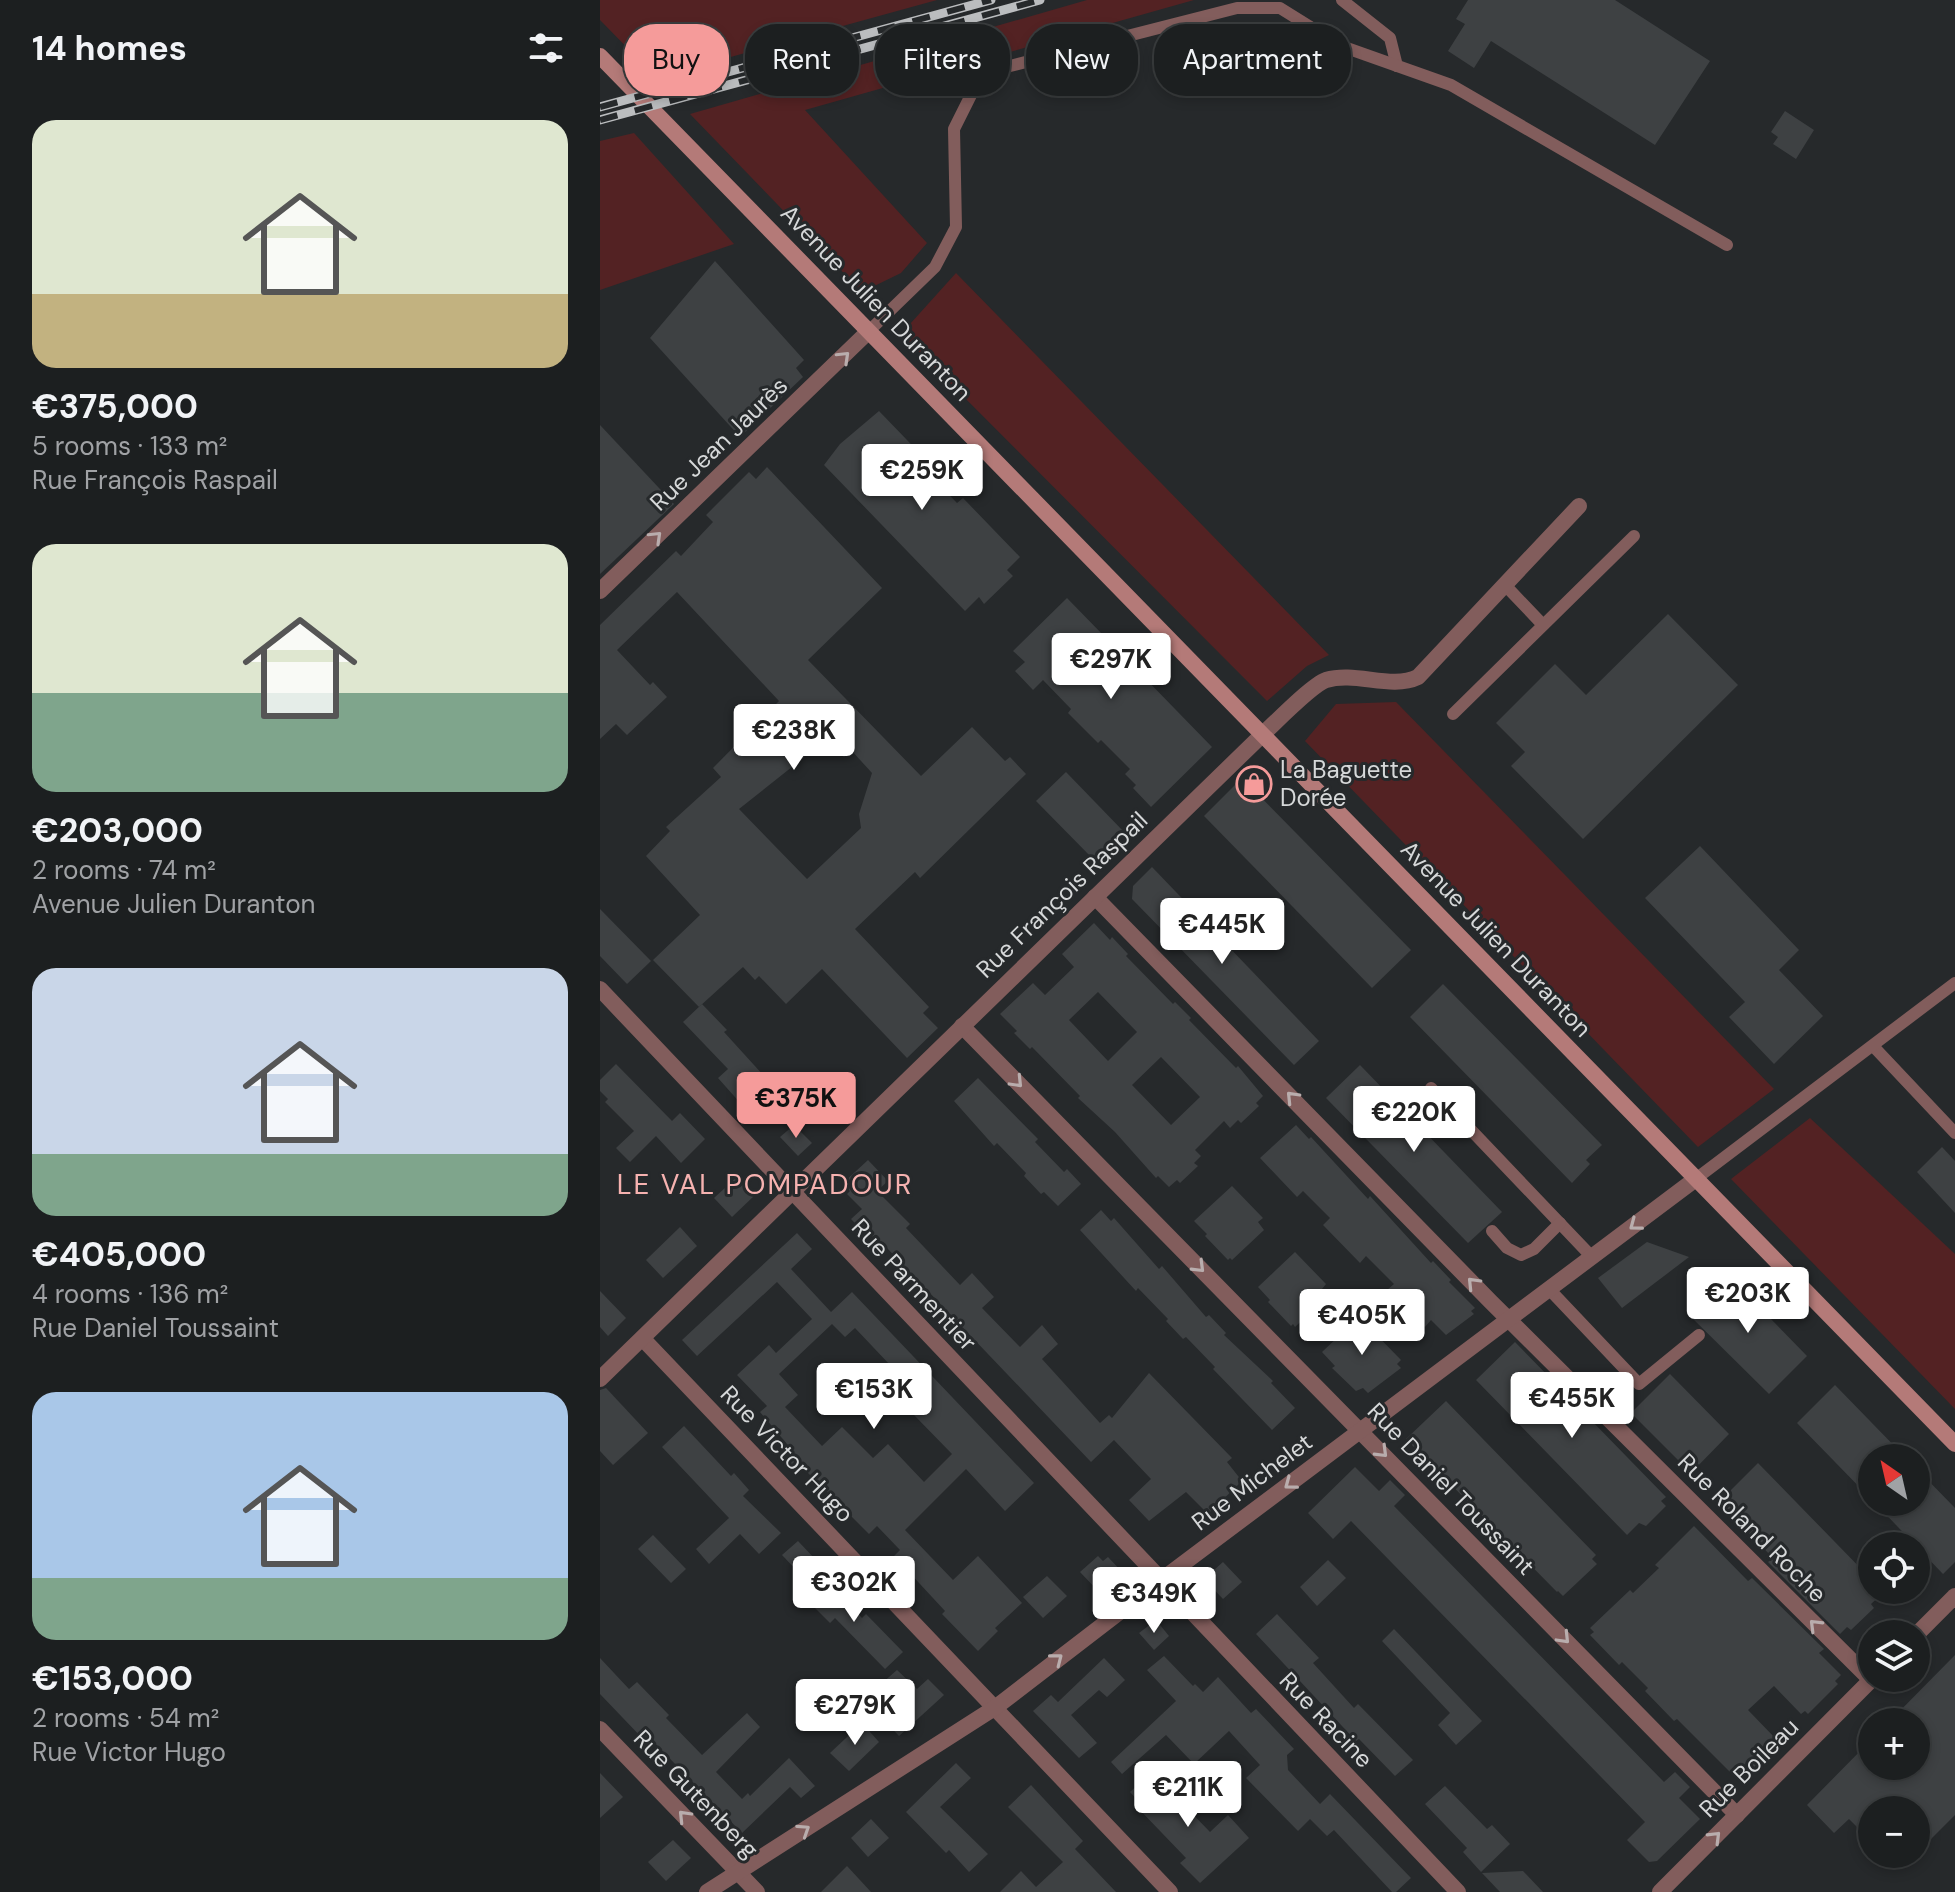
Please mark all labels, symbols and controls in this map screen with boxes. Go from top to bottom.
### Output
chip: Buy [624,24,729,96]
chip: Rent [745,24,859,96]
chip: Filters [875,24,1010,96]
chip: New [1026,24,1138,96]
chip: Apartment [1154,24,1351,96]
text: 14 homes [32,26,187,71]
icon: filters [524,26,568,70]
icon: home [228,172,372,316]
street label: Avenue Julien Duranton [774,198,978,408]
one-way arrow [835,352,849,366]
street label: Rue Jean Jaurès [643,370,794,517]
text: €375,000 [32,384,198,429]
text: 5 rooms · 133 m² [32,429,227,463]
pin: €259K [866,444,978,512]
text: €259K [880,453,964,487]
text: Rue François Raspail [32,463,278,497]
one-way arrow [647,532,661,546]
icon: home [228,596,372,740]
pin: €297K [1055,633,1167,701]
text: €297K [1070,642,1152,676]
pin: €238K [738,704,850,772]
text: €238K [752,713,836,747]
place label: La Baguette Dorée [1280,754,1412,813]
shop icon: La Baguette Dorée [1235,765,1273,803]
street label: Rue François Raspail [969,805,1154,985]
text: €203,000 [32,808,203,853]
street label: Avenue Julien Duranton [1394,834,1598,1044]
text: 2 rooms · 74 m² [32,853,216,887]
text: Avenue Julien Duranton [32,887,315,921]
pin: €445K [1166,898,1278,966]
text: €445K [1178,907,1266,941]
icon: home [228,1020,372,1164]
pin: €375K [740,1072,852,1140]
one-way arrow [1008,1073,1022,1087]
text: €375K [755,1081,837,1115]
pin: €220K [1358,1086,1470,1154]
one-way arrow [1287,1092,1301,1106]
text: €220K [1371,1095,1457,1129]
district label: LE VAL POMPADOUR [617,1166,913,1203]
street label: Rue Parmentier [845,1212,984,1357]
one-way arrow [1629,1216,1644,1230]
text: €405,000 [32,1232,206,1277]
one-way arrow [1190,1258,1204,1272]
pin: €203K [1692,1267,1804,1335]
text: €203K [1705,1276,1791,1310]
text: 4 rooms · 136 m² [32,1277,228,1311]
one-way arrow [1467,1278,1482,1292]
pin: €405K [1306,1289,1418,1357]
text: €405K [1318,1298,1406,1332]
text: Rue Daniel Toussaint [32,1311,279,1345]
pin: €153K [818,1363,930,1431]
text: €153K [835,1372,913,1406]
pin: €455K [1516,1372,1628,1440]
street label: Rue Victor Hugo [714,1378,861,1529]
text: €455K [1529,1381,1615,1415]
street label: Rue Daniel Toussaint [1361,1396,1542,1581]
street label: Rue Michelet [1185,1426,1318,1537]
one-way arrow [1373,1443,1387,1457]
icon: home [228,1444,372,1588]
north arrow [1858,1444,1930,1516]
map controls [1858,1444,1930,1868]
street label: Rue Roland Roche [1671,1447,1833,1609]
one-way arrow [1284,1474,1299,1489]
button: locate [1858,1532,1930,1604]
pin: €302K [798,1556,910,1624]
text: €302K [811,1565,897,1599]
pin: €349K [1098,1567,1210,1635]
text: €349K [1111,1576,1197,1610]
one-way arrow [1810,1620,1825,1634]
button: layers [1858,1620,1930,1692]
one-way arrow [1554,1629,1569,1643]
one-way arrow [1048,1655,1063,1669]
text: €153,000 [32,1656,193,1701]
street label: Rue Racine [1273,1665,1380,1774]
pin: €279K [799,1679,911,1747]
text: €279K [814,1688,896,1722]
text: 2 rooms · 54 m² [32,1701,219,1735]
button: + [1858,1708,1930,1780]
street label: Rue Boileau [1692,1711,1805,1824]
street label: Rue Gutenberg [627,1723,766,1865]
text: Rue Victor Hugo [32,1735,226,1769]
pin: €211K [1132,1761,1244,1829]
text: €211K [1152,1770,1224,1804]
button: − [1858,1796,1930,1868]
one-way arrow [679,1811,693,1826]
one-way arrow [795,1825,810,1840]
one-way arrow [1706,1832,1720,1846]

